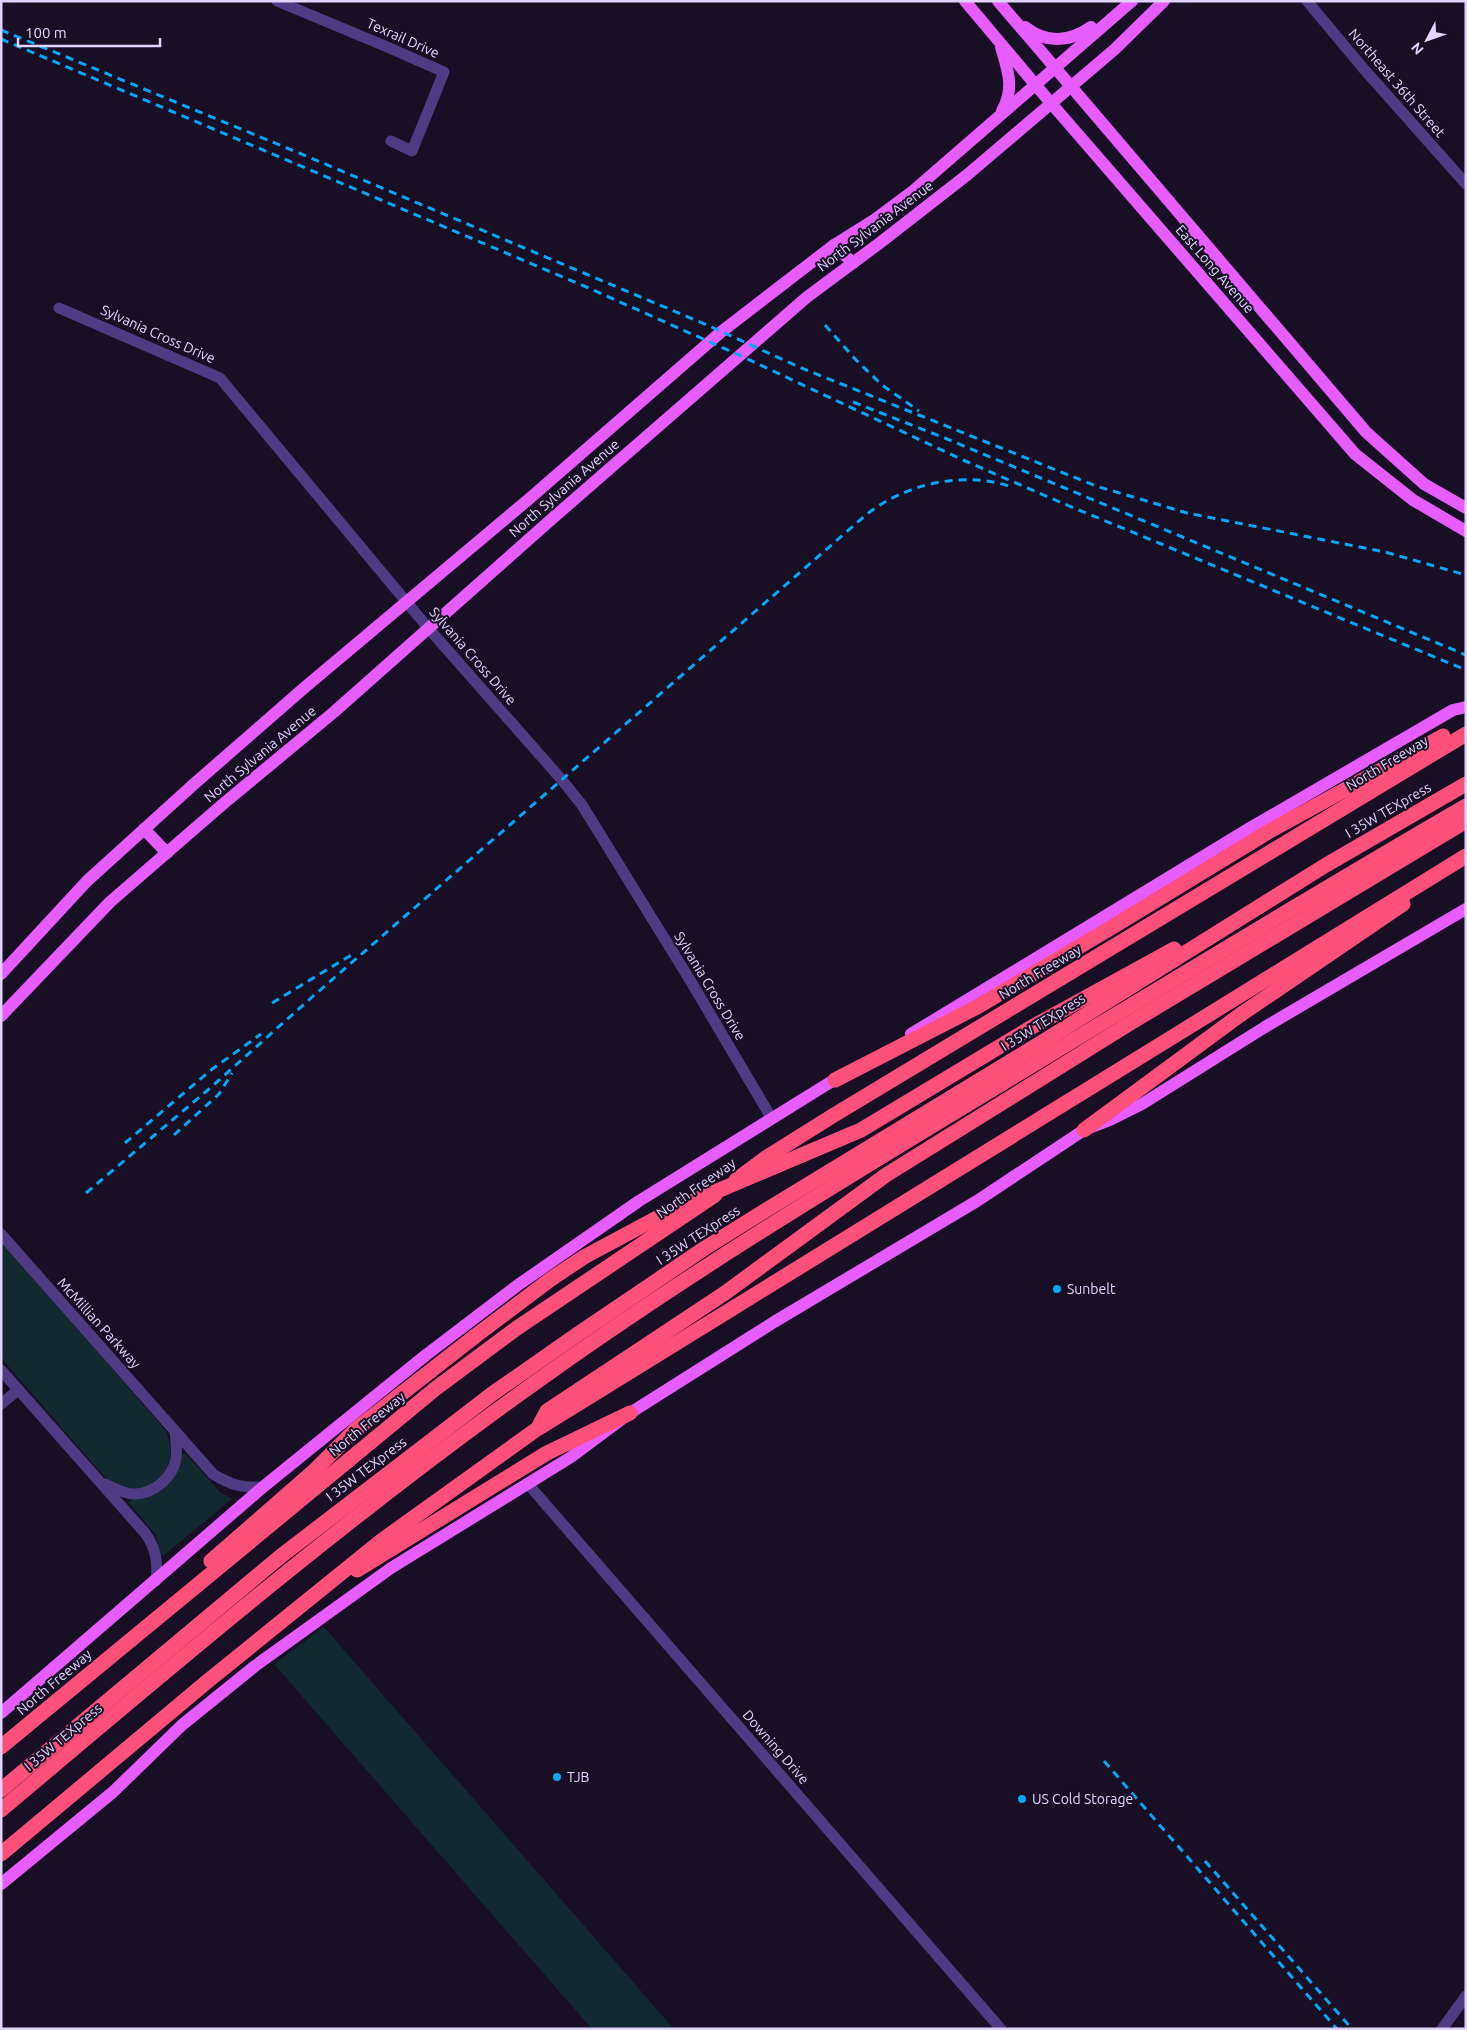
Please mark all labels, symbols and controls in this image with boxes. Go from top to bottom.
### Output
scale bar [18,15,160,47]
street label: Texrail Drive [364,15,442,61]
north arrow [1402,15,1452,65]
text: 100 m [25,24,67,41]
street label: Northeast 36th Street [1345,25,1449,141]
street label: North Sylvania Avenue [814,177,936,275]
street label: East Long Avenue [1172,222,1258,316]
street label: Sylvania Cross Drive [98,301,218,367]
street label: North Sylvania Avenue [506,436,622,540]
street label: Sylvania Cross Drive [426,604,520,708]
street label: North Sylvania Avenue [201,703,319,805]
street label: North Freeway [1343,732,1431,794]
street label: I 35W TEXpress [1342,779,1434,841]
street label: Sylvania Cross Drive [671,929,749,1043]
street label: North Freeway [996,941,1084,1003]
street label: I 35W TEXpress [998,990,1088,1054]
street label: North Freeway [653,1155,739,1221]
street label: I 35W TEXpress [653,1202,743,1268]
street label: McMillian Parkway [54,1275,144,1372]
place label: Sunbelt [1067,1281,1116,1297]
marker: Sunbelt [1051,1283,1063,1295]
street label: North Freeway [326,1388,408,1459]
street label: I 35W TEXpress [323,1434,409,1504]
street label: North Freeway [13,1646,95,1718]
street label: I 35W TEXpress [21,1700,105,1774]
street label: Downing Drive [740,1707,812,1787]
place label: TJB [567,1769,590,1785]
marker: TJB [551,1771,563,1783]
place label: US Cold Storage [1032,1791,1133,1807]
marker: US Cold Storage [1016,1793,1028,1805]

